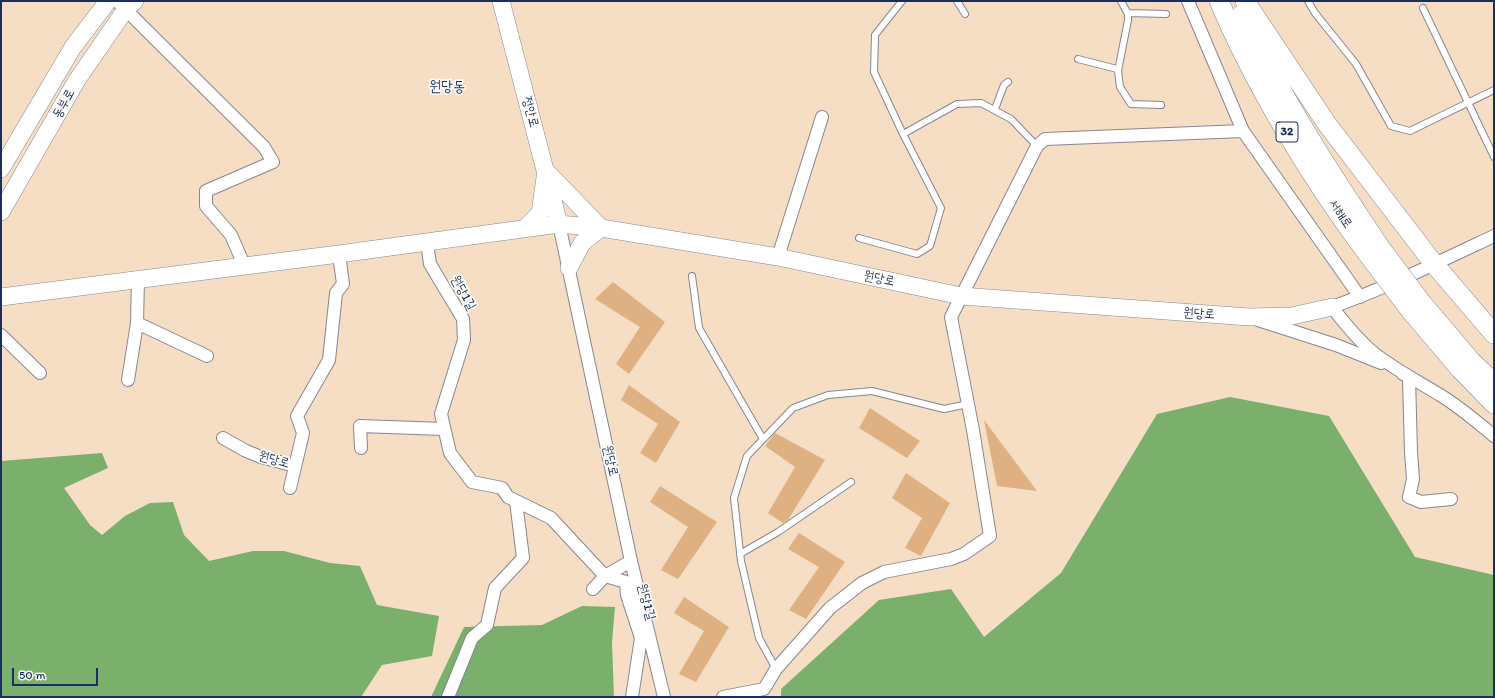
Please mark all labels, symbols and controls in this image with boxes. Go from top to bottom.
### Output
district label: 원당동 [429,78,465,96]
street label: 동부로 [50,86,78,122]
street label: 정안로 [518,95,542,129]
road number: 32 [1276,122,1298,142]
street label: 서해로 [1325,197,1355,231]
street label: 원당로 [862,268,896,290]
street label: 원당1길 [447,273,479,313]
street label: 원당로 [1183,305,1215,323]
street label: 원당로 [599,444,621,478]
street label: 원당로 [257,448,291,472]
street label: 원당1길 [634,582,658,622]
scale bar [14,660,100,686]
text: 50 m [19,668,45,682]

